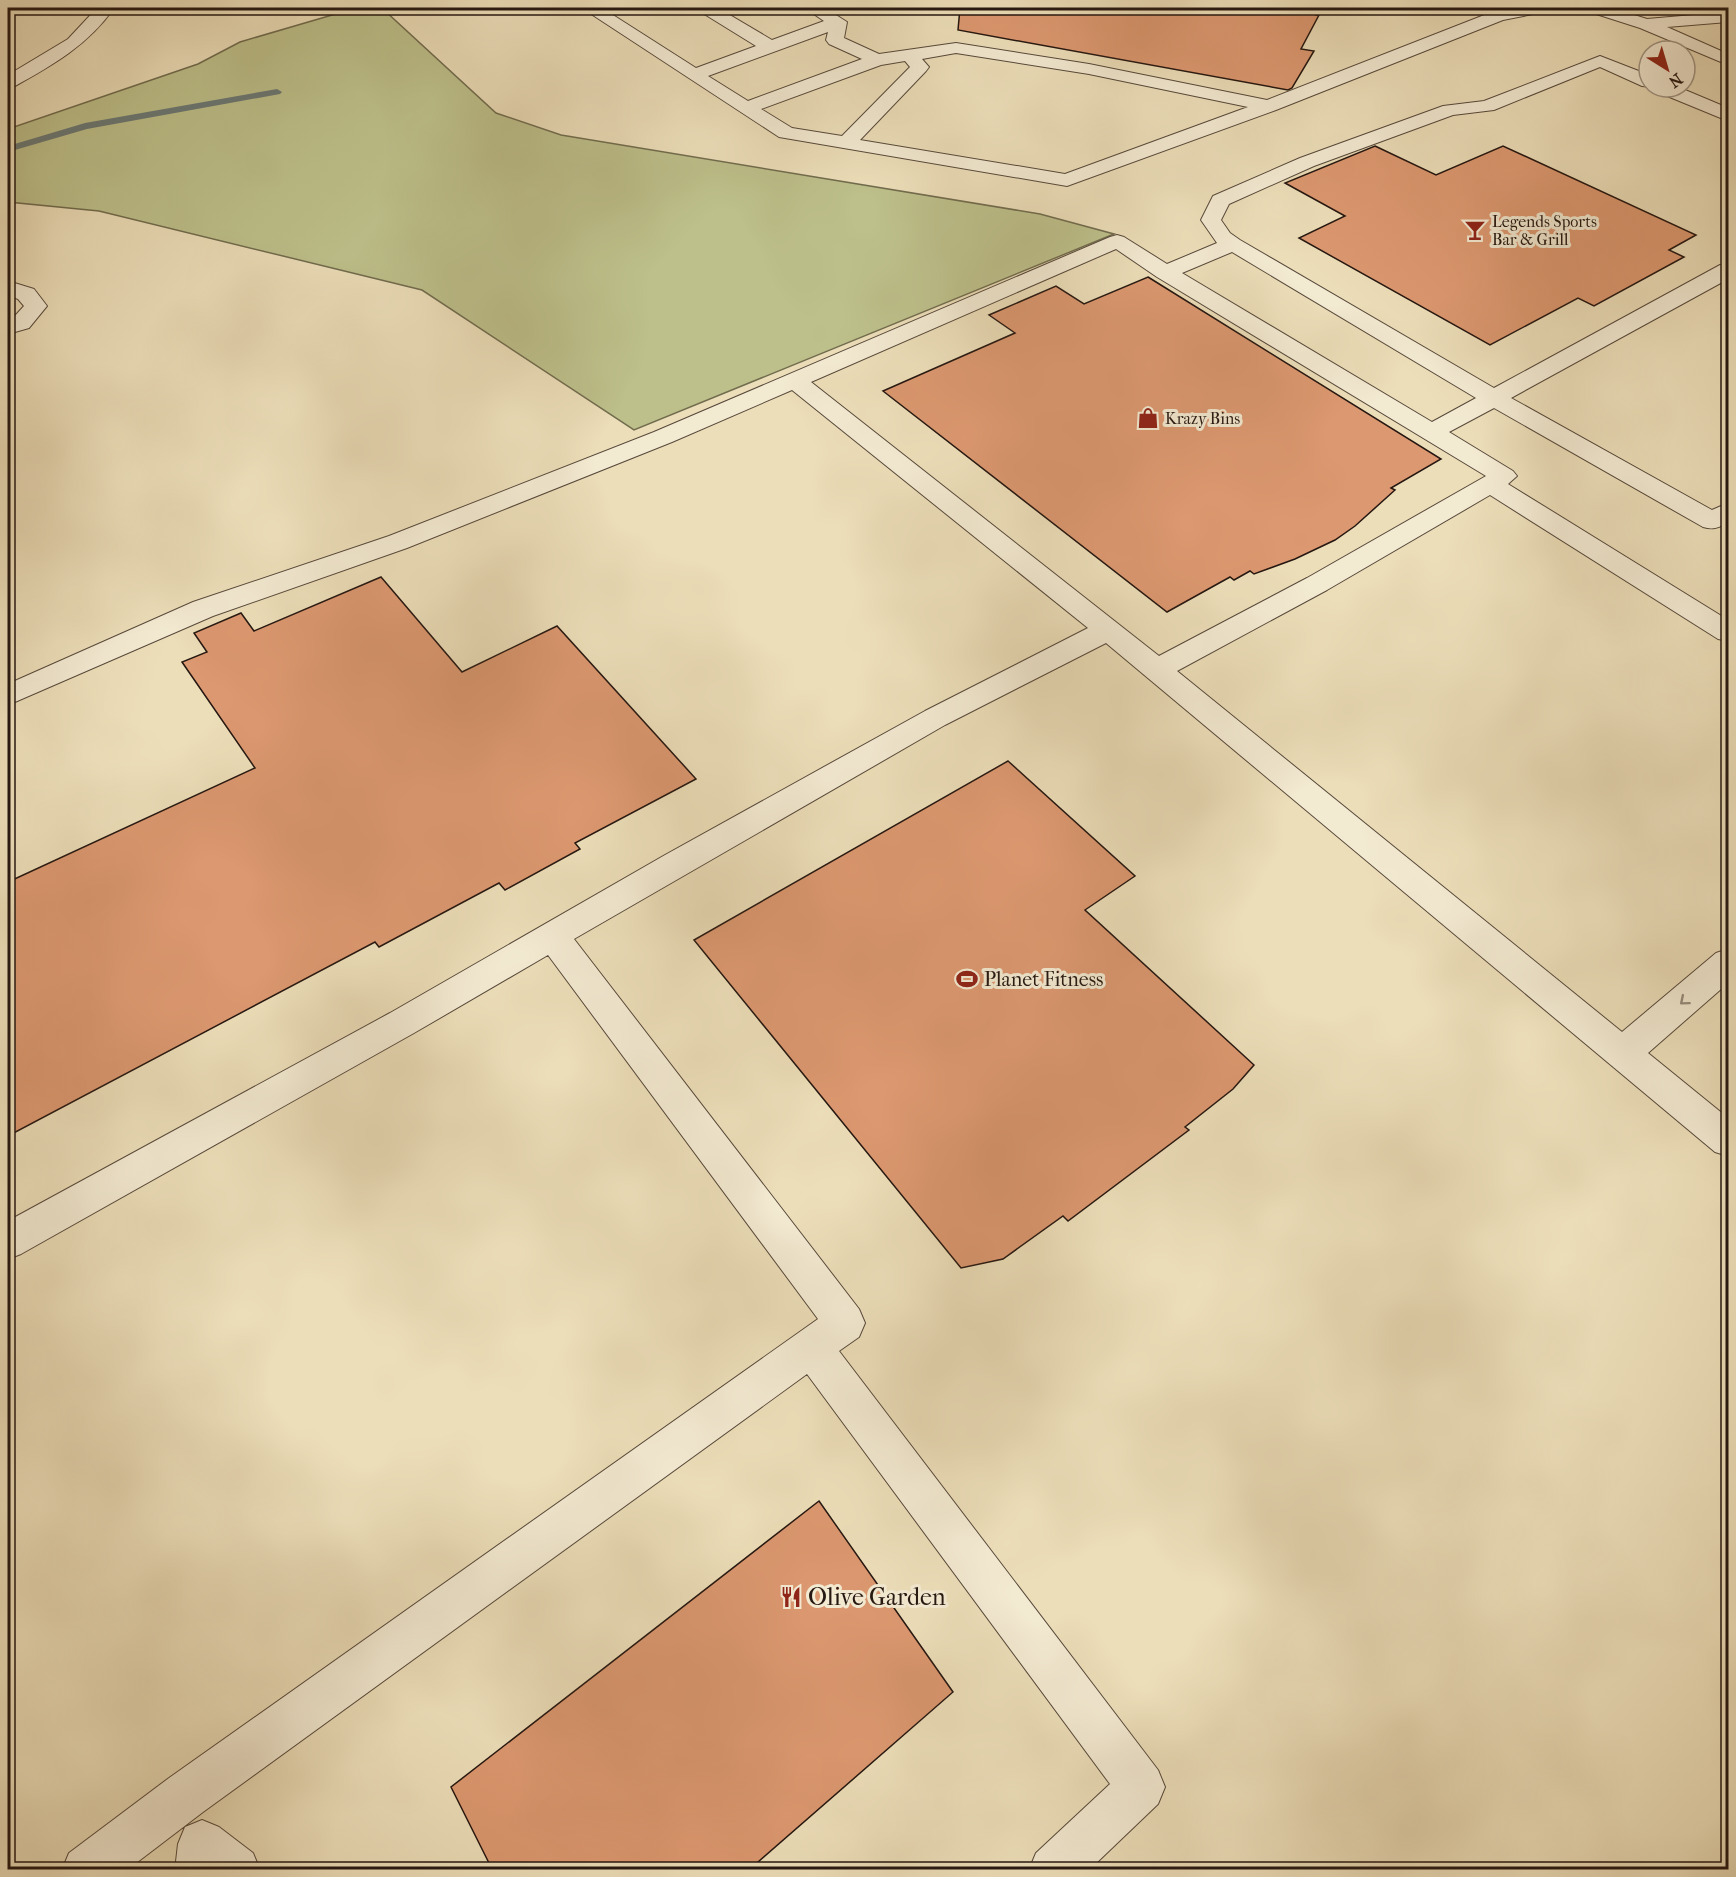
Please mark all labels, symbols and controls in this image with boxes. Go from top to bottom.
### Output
north arrow [1637,39,1697,99]
text: N [1664,69,1686,92]
place label: Legends Sports Bar & Grill [1492,212,1597,249]
bar icon: Legends Sports Bar & Grill [1463,218,1487,242]
shop icon: Krazy Bins [1136,406,1160,430]
place label: Krazy Bins [1165,409,1240,428]
sports icon: Planet Fitness [955,967,979,991]
place label: Planet Fitness [984,968,1104,991]
one-way arrow [1680,993,1691,1004]
place label: Olive Garden [808,1583,946,1611]
restaurant icon: Olive Garden [779,1585,803,1609]

